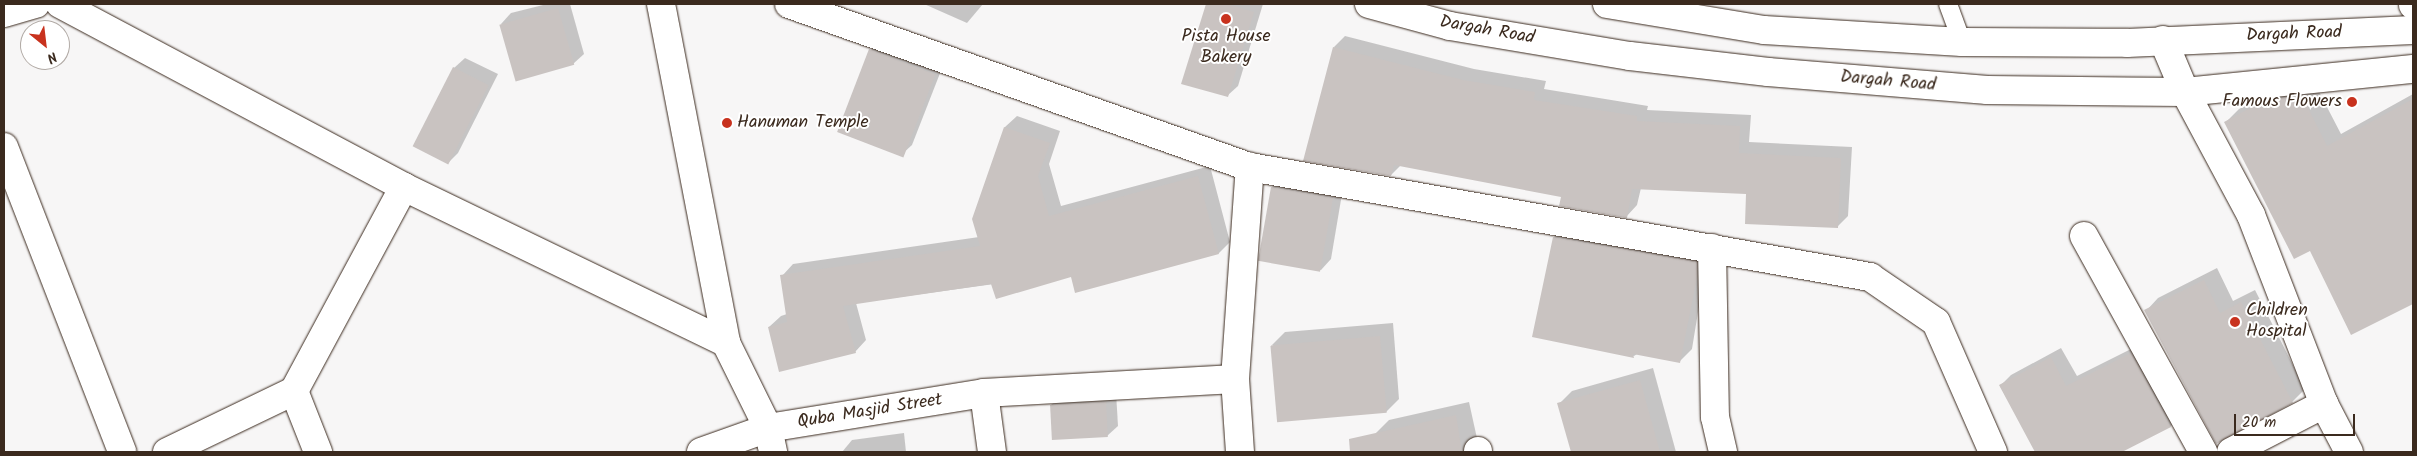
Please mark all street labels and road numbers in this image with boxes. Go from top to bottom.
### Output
street label: Dargah Road [1438,12,1536,50]
street label: Dargah Road [2246,23,2342,47]
street label: Dargah Road [1839,67,1937,97]
street label: Quba Masjid Street [796,390,944,434]

